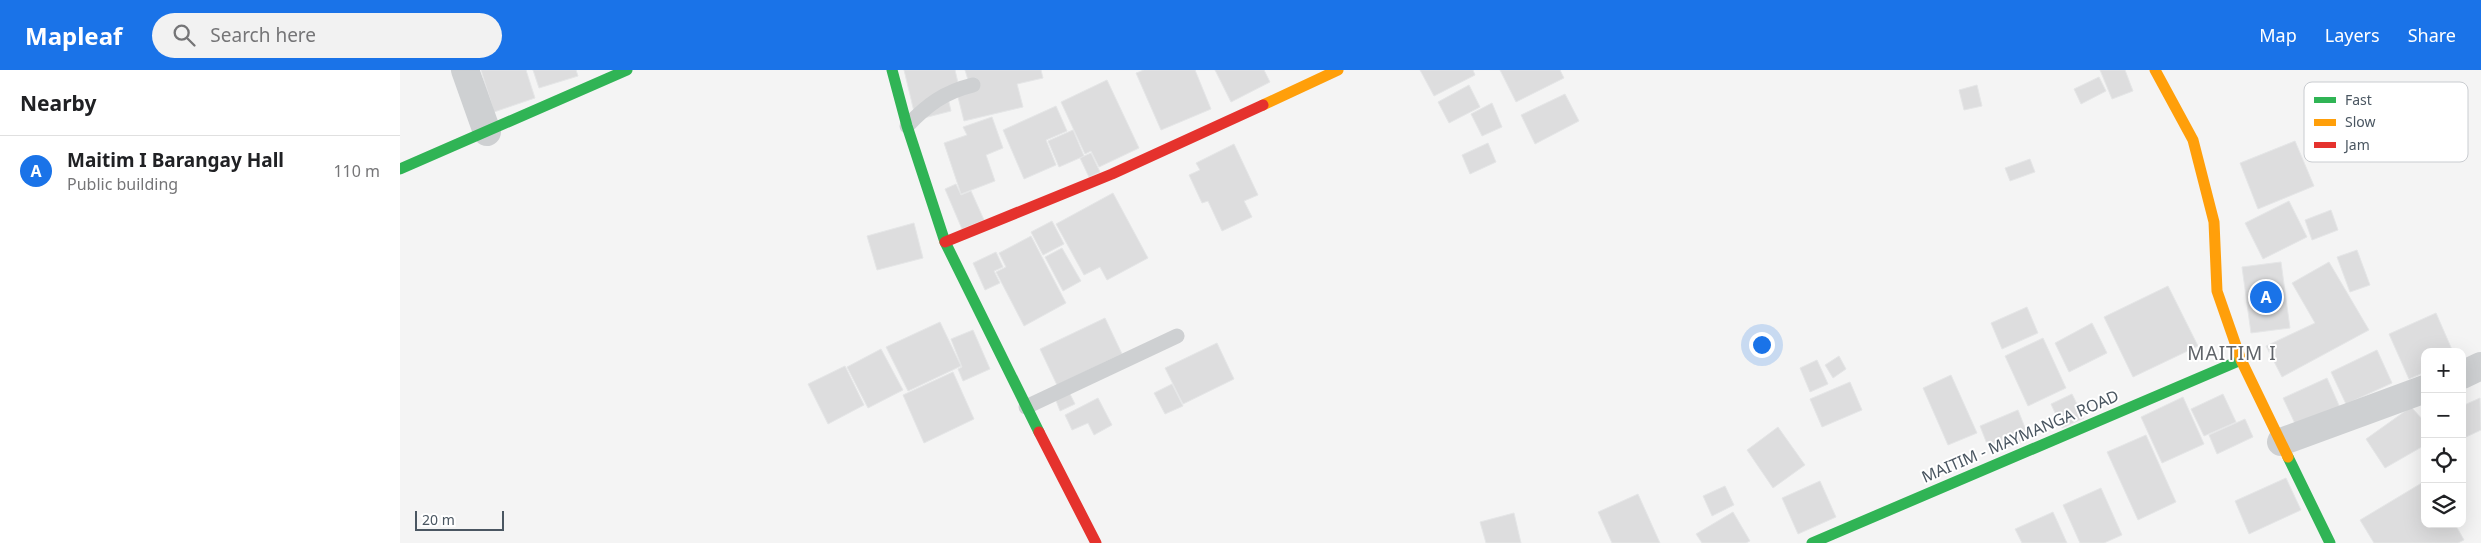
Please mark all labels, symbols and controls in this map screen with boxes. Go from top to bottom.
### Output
search box [152,13,502,58]
text: Mapleaf [25,19,122,52]
icon: search [170,21,198,49]
text: Search here [210,22,316,48]
text: Map [2259,23,2297,47]
text: Layers [2325,23,2380,47]
text: Share [2408,23,2456,47]
legend [2304,82,2468,162]
text: Nearby [20,89,96,117]
text: Fast [2345,90,2372,109]
text: Slow [2345,112,2376,131]
text: Jam [2343,135,2370,154]
text: Maitim I Barangay Hall [67,147,284,173]
text: A [30,160,42,182]
text: 110 m [333,160,380,182]
text: Public building [67,173,178,195]
pin: A [2250,278,2282,316]
your location [1749,332,1775,358]
district label: MAITIM I [2187,340,2277,366]
map controls [2421,348,2466,528]
button: + [2421,348,2466,393]
street label: MAITIM - MAYMANGA ROAD [1918,384,2122,488]
button: − [2421,393,2466,438]
button: locate [2421,438,2466,483]
button: layers [2421,483,2466,528]
scale bar [415,508,504,531]
text: 20 m [422,510,455,529]

